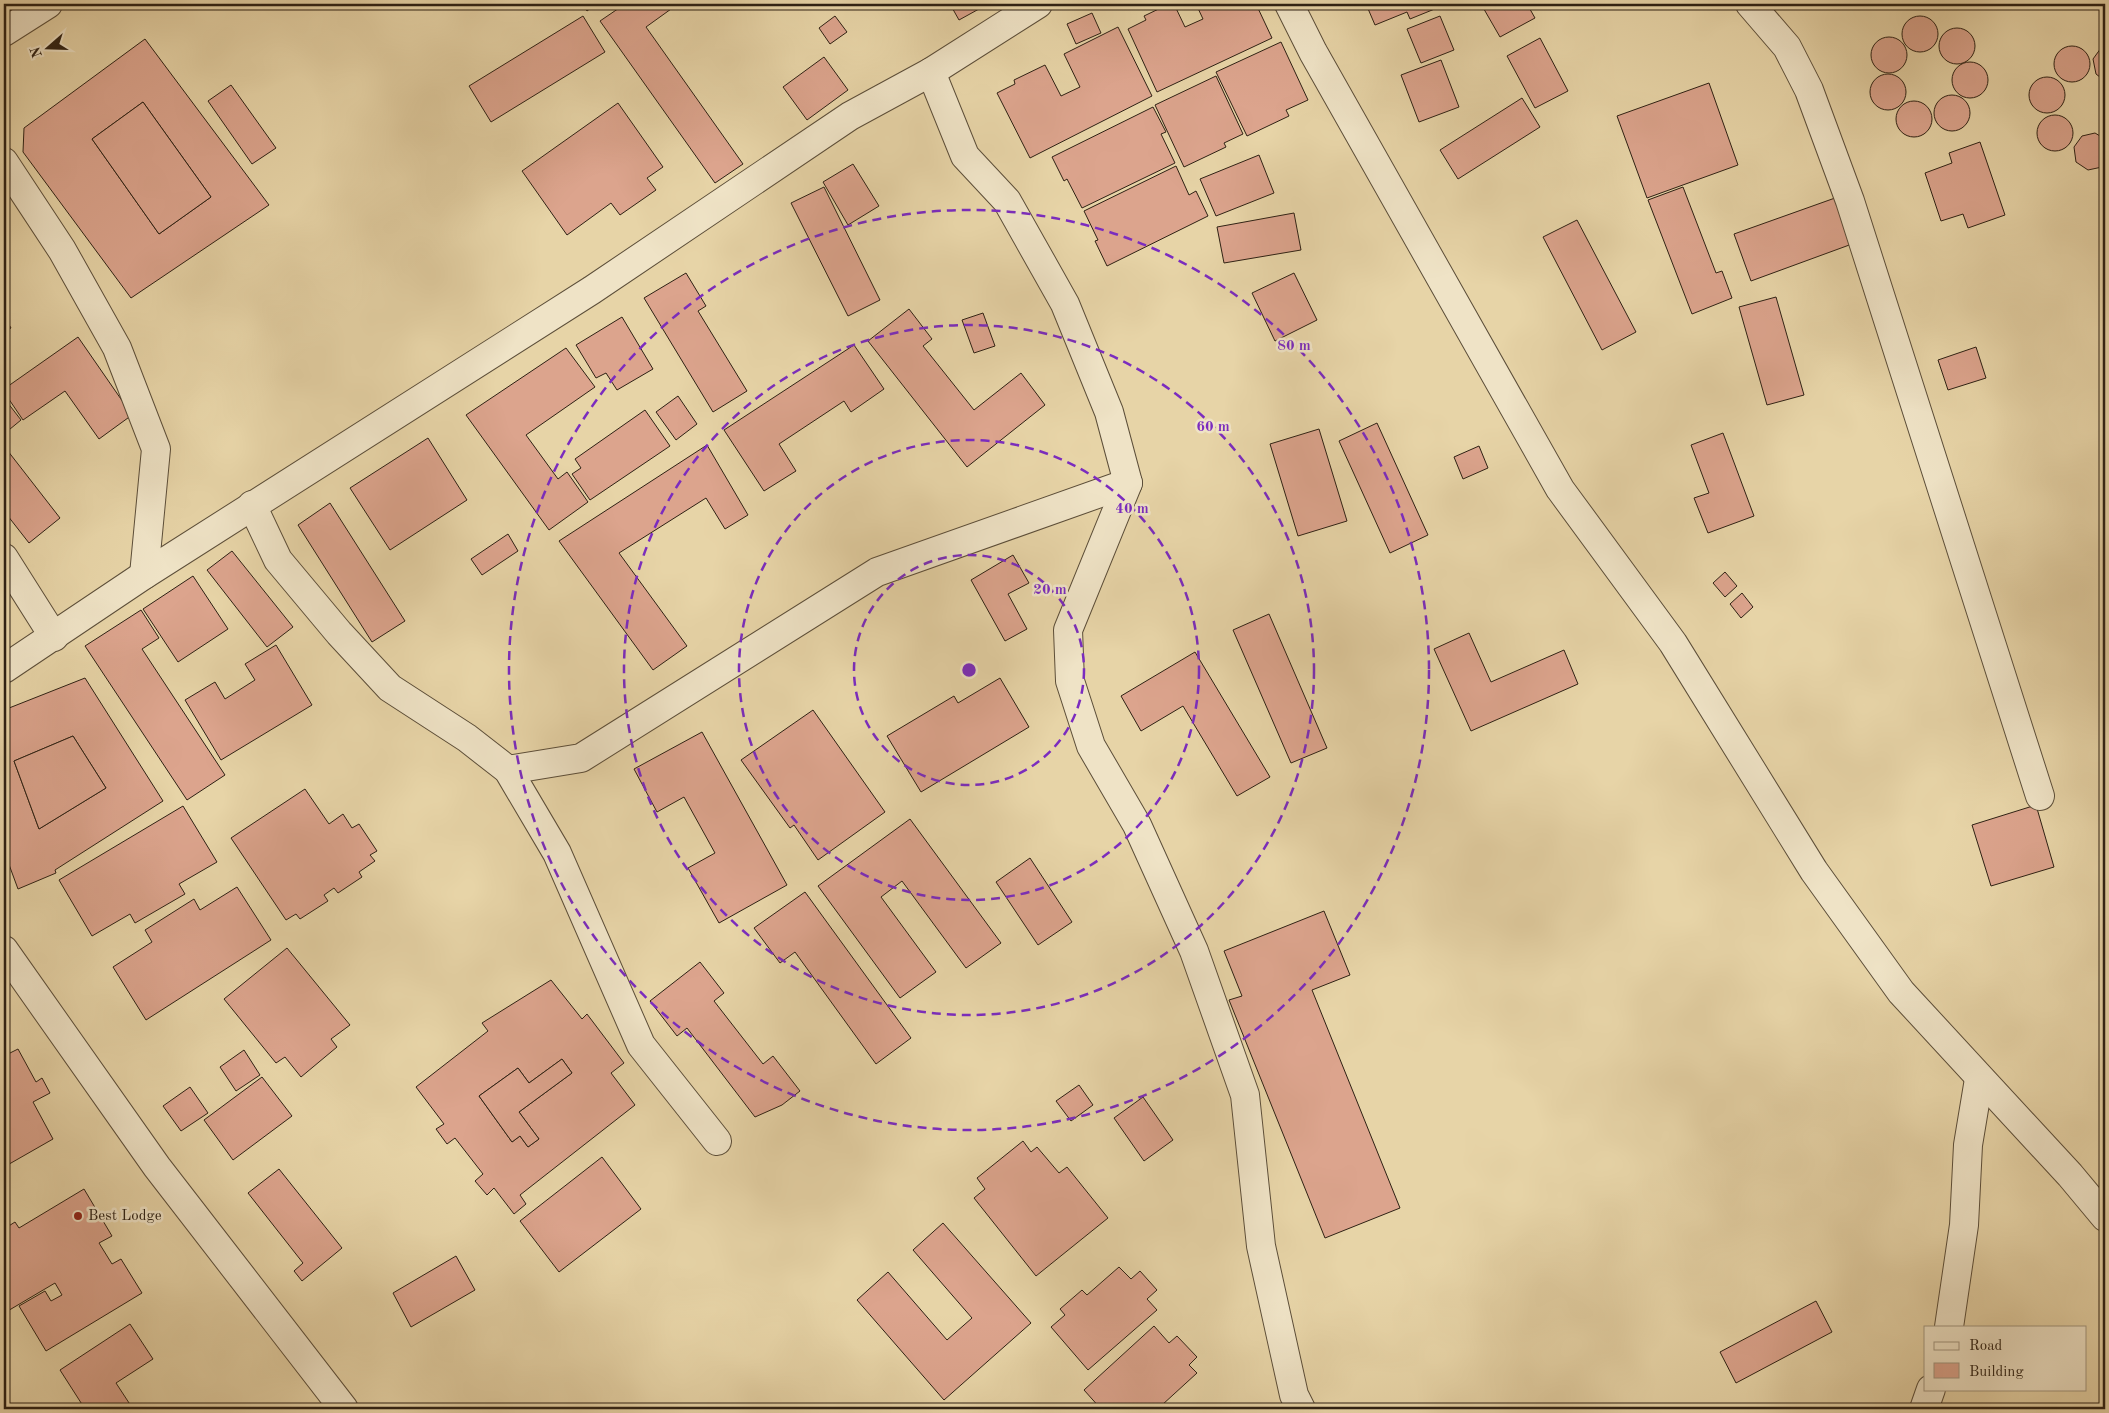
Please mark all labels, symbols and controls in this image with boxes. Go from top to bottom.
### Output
north arrow [22,22,72,72]
text: N [28,44,45,60]
text: 80 m [1277,339,1311,354]
text: 60 m [1196,420,1230,435]
text: 40 m [1115,502,1149,517]
text: 20 m [1033,583,1067,598]
centre of rings [960,661,978,679]
place label: Best Lodge [88,1209,162,1224]
marker: Best Lodge [72,1210,84,1222]
legend [1924,1326,2086,1390]
text: Road [1969,1339,2003,1354]
text: Building [1969,1365,2024,1380]

